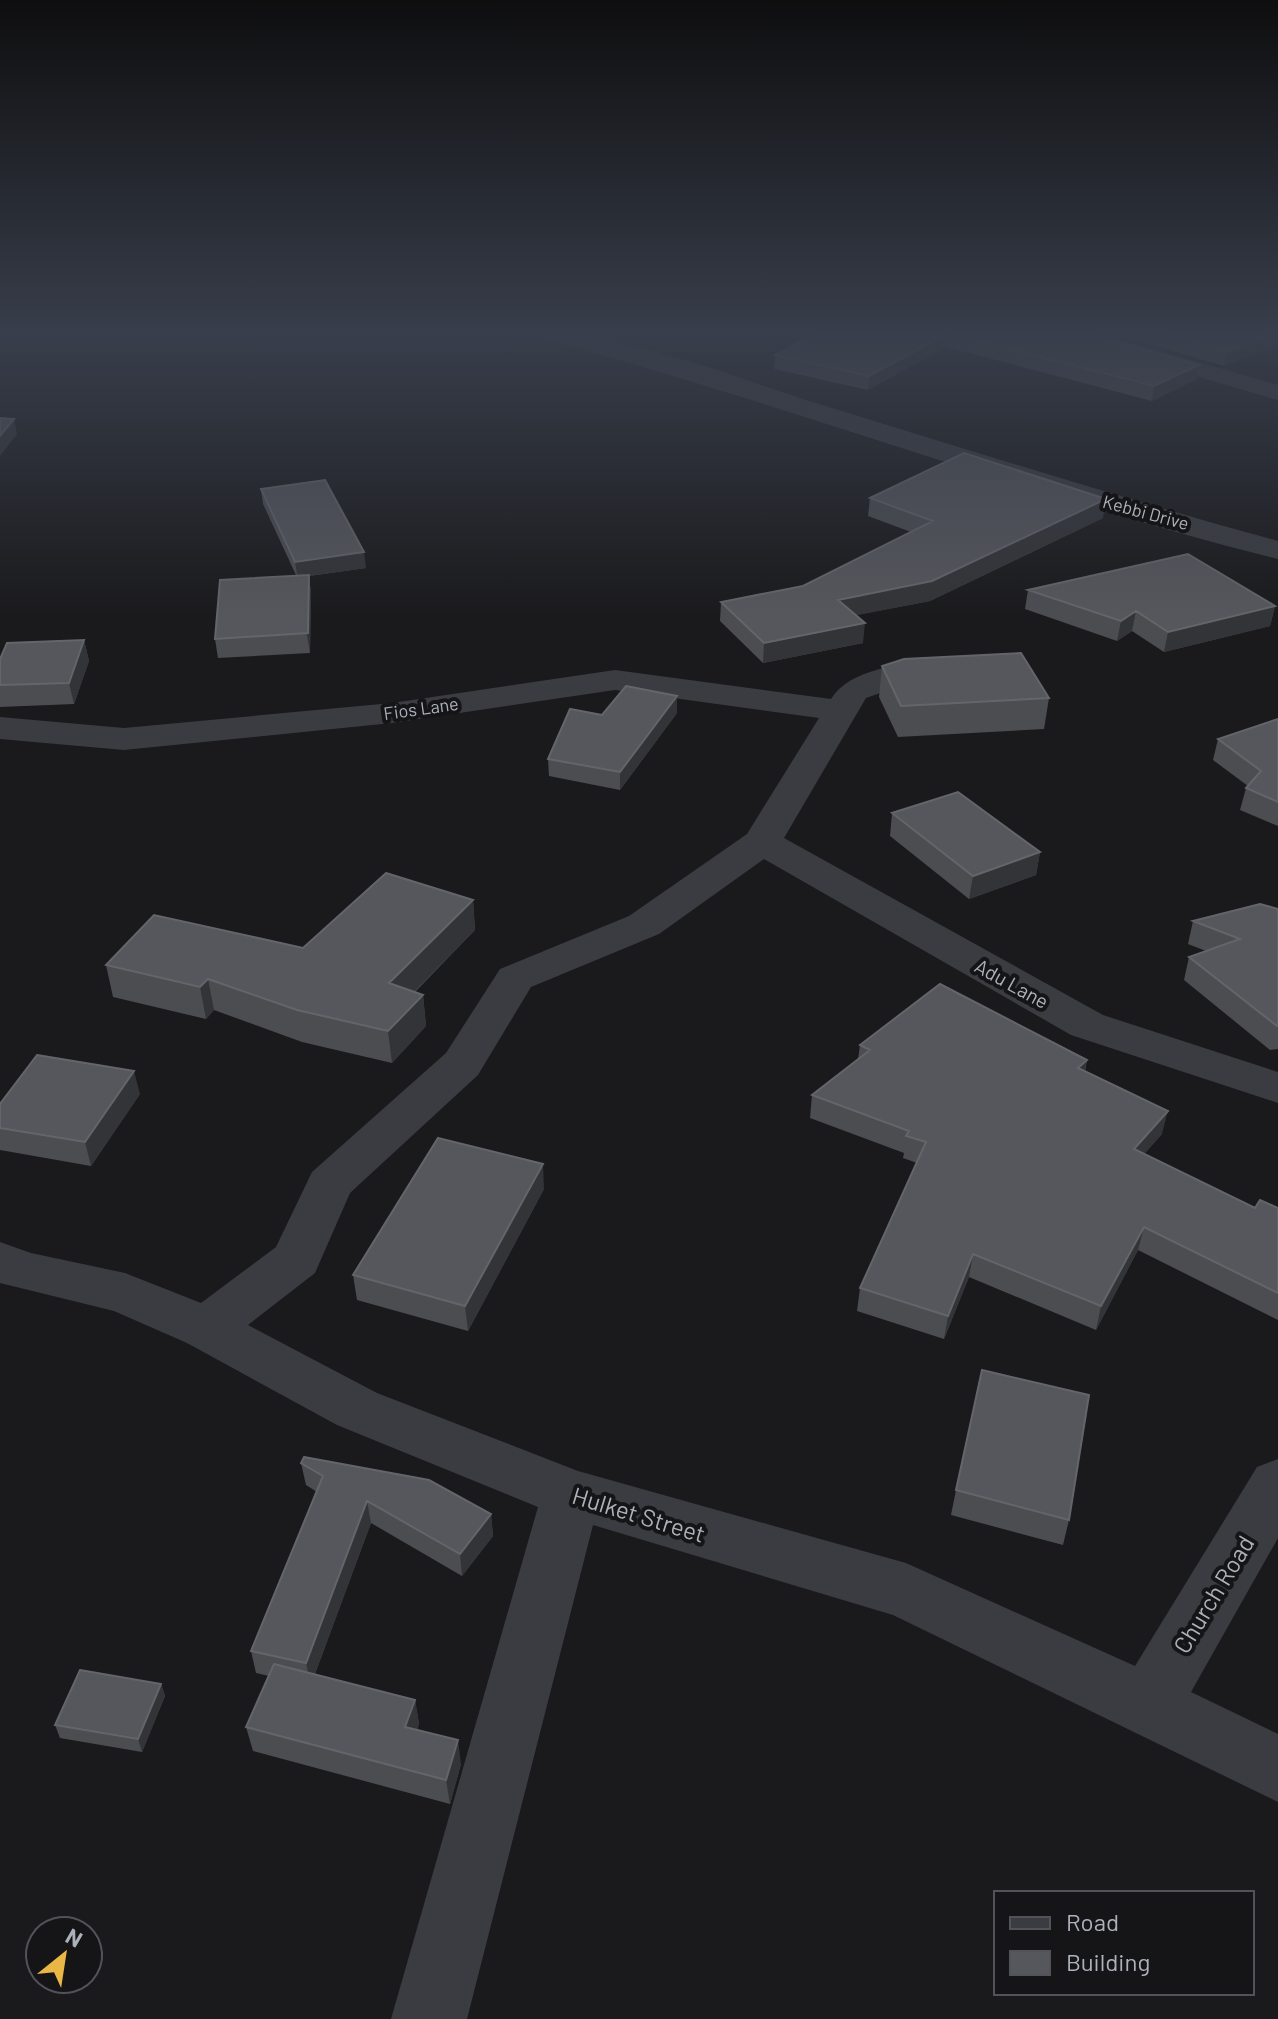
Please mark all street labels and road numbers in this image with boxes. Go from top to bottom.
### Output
street label: Kebbi Drive [1101,490,1191,534]
street label: Fios Lane [382,692,460,724]
street label: Adu Lane [971,953,1053,1013]
street label: Hulket Street [569,1480,709,1548]
street label: Church Road [1167,1530,1259,1658]

